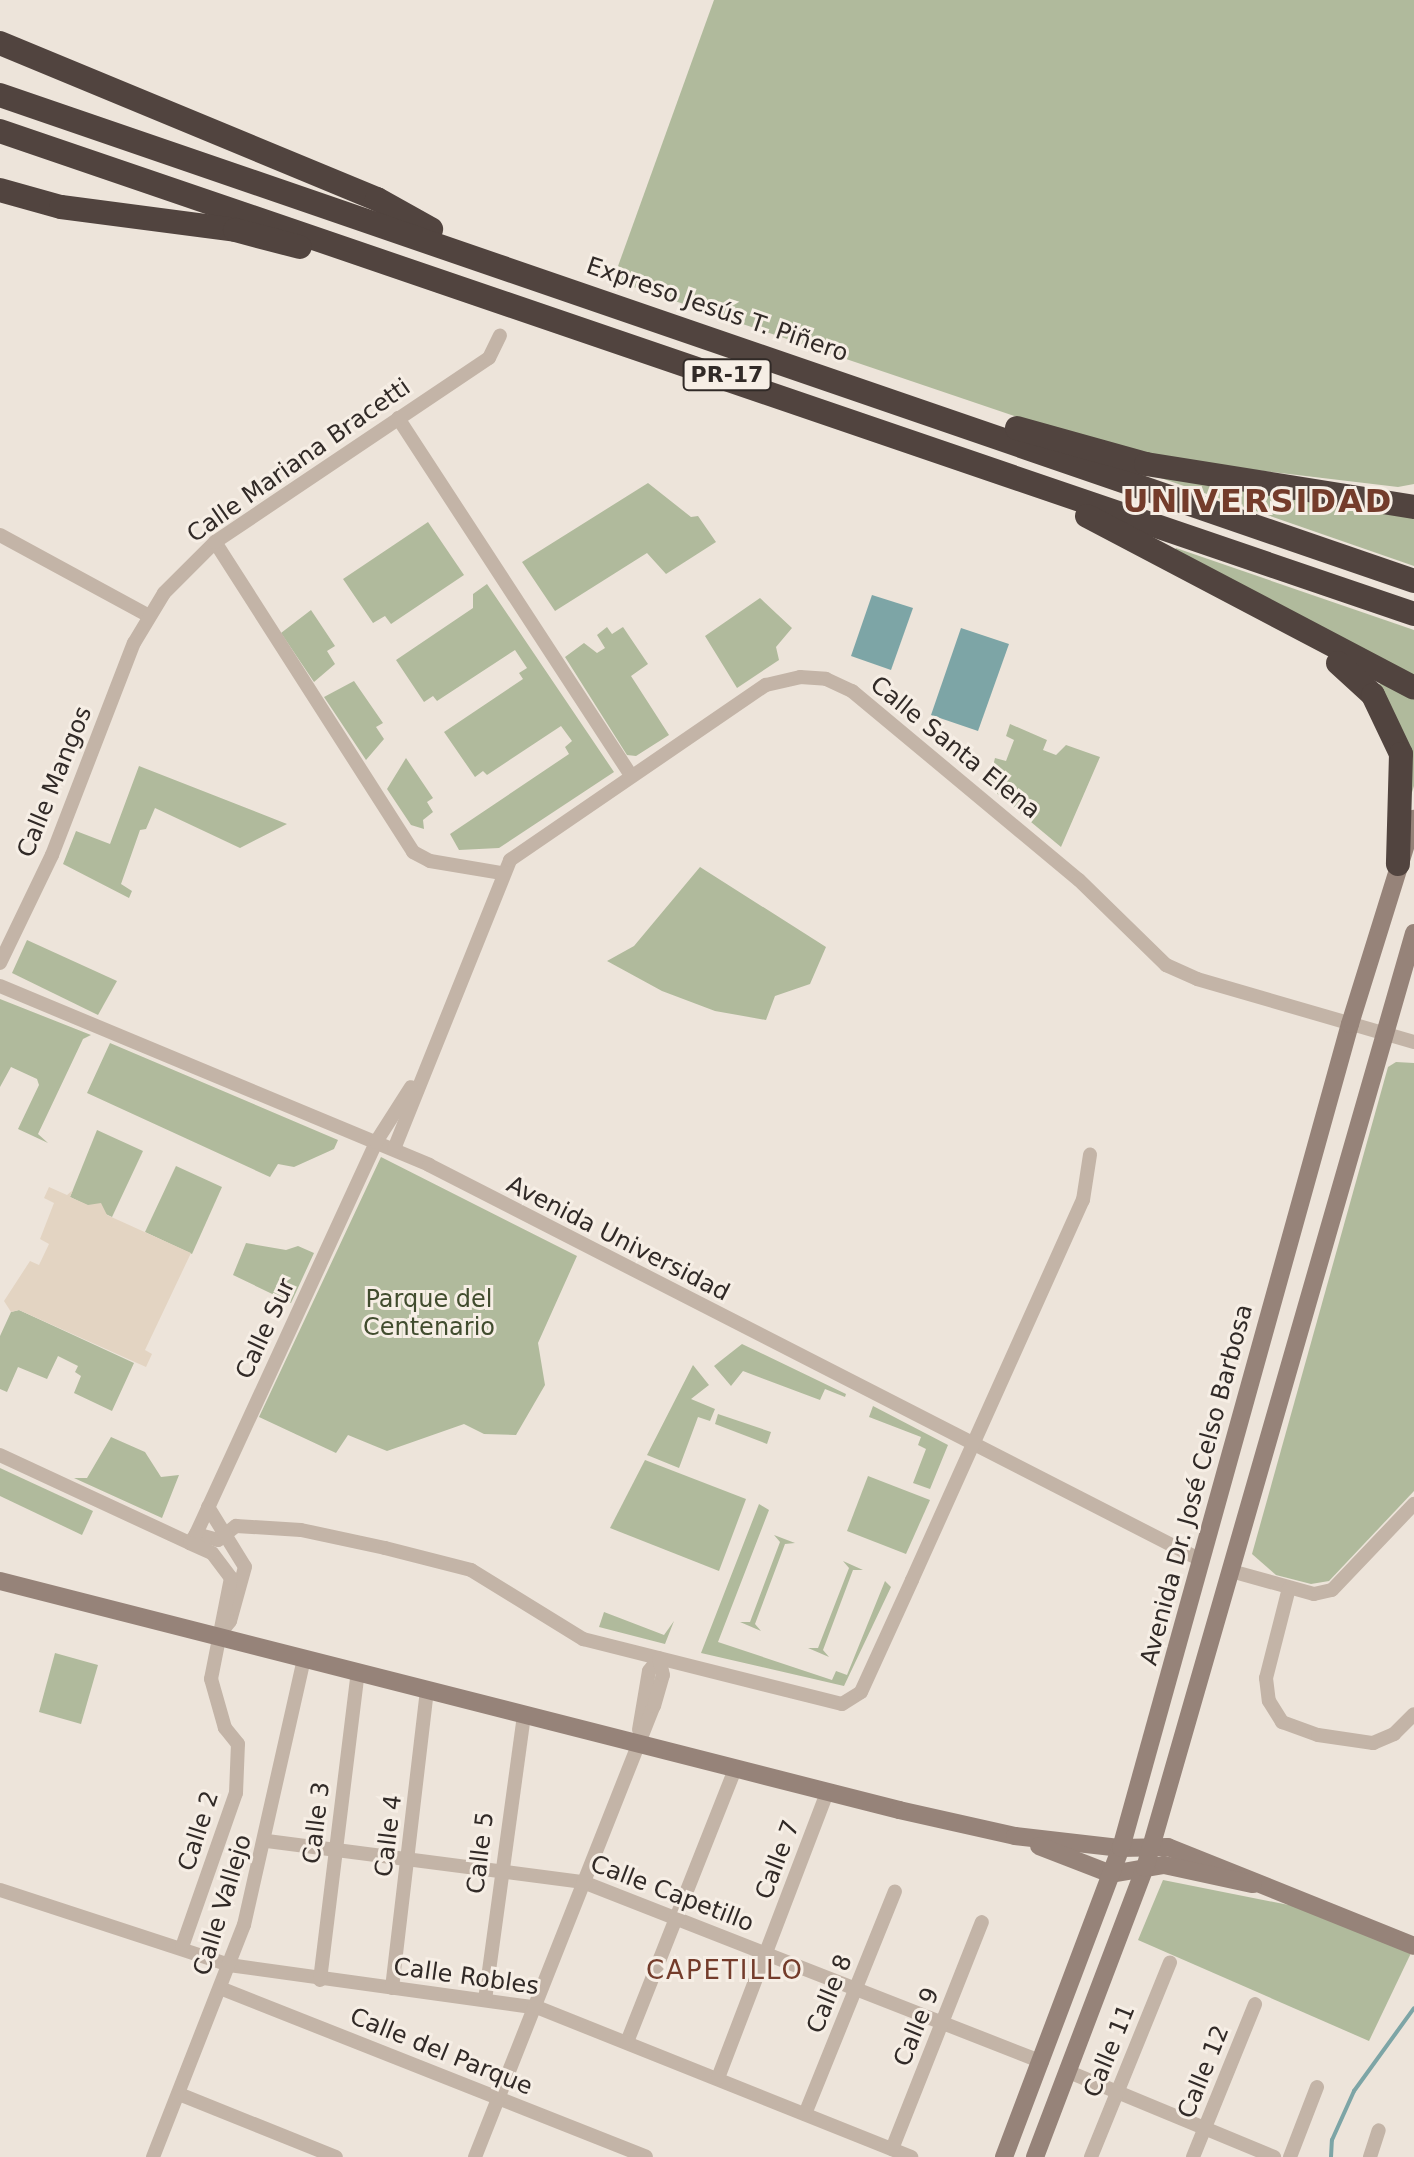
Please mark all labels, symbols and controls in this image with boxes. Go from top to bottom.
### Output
street label: Expreso Jesús T. Piñero [582,252,852,368]
road number: PR-17 [681,357,773,393]
street label: Calle Mariana Bracetti [182,373,416,549]
district label: UNIVERSIDAD [1123,482,1393,520]
street label: Calle Santa Elena [864,671,1046,825]
street label: Calle Mangos [12,702,98,862]
street label: Avenida Universidad [502,1170,734,1308]
street label: Calle Sur [230,1274,302,1384]
park label: Parque del Centenario [363,1286,495,1342]
street label: Avenida Dr. José Celso Barbosa [1135,1301,1259,1669]
street label: Calle 3 [298,1780,336,1866]
street label: Calle 2 [173,1787,225,1875]
street label: Calle 4 [370,1793,408,1879]
street label: Calle 5 [462,1810,500,1896]
street label: Calle 7 [750,1816,806,1904]
street label: Calle Vallejo [188,1831,258,1979]
street label: Calle Capetillo [586,1850,758,1938]
street label: Calle 8 [801,1950,859,2038]
street label: Calle Robles [391,1953,541,2001]
district label: CAPETILLO [646,1955,804,1987]
street label: Calle 9 [888,1983,946,2071]
street label: Calle 11 [1078,2000,1142,2102]
street label: Calle del Parque [346,2002,536,2102]
street label: Calle 12 [1172,2021,1236,2123]

